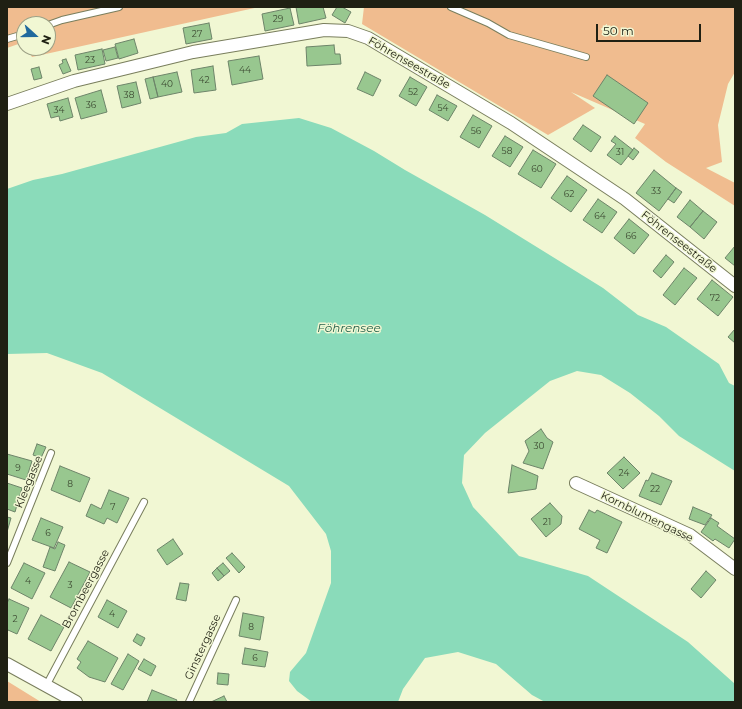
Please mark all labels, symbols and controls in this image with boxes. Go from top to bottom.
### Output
house number: 29 [273,14,283,24]
north arrow [16,16,56,56]
scale bar [598,16,703,42]
text: 50 m [603,23,634,38]
house number: 27 [192,29,202,39]
text: N [38,33,54,47]
street label: Föhrenseestraße [366,34,452,92]
house number: 23 [85,55,95,65]
house number: 44 [239,65,251,75]
house number: 42 [198,75,210,85]
house number: 40 [161,79,173,89]
house number: 52 [408,87,418,97]
house number: 38 [124,90,134,100]
house number: 36 [86,100,96,110]
house number: 54 [437,103,449,113]
house number: 34 [53,105,65,115]
house number: 56 [471,126,481,136]
house number: 58 [502,146,512,156]
house number: 31 [616,147,624,157]
house number: 60 [531,164,543,174]
house number: 33 [651,186,661,196]
house number: 62 [564,189,574,199]
street label: Föhrenseestraße [639,208,719,276]
house number: 64 [594,211,606,221]
house number: 66 [626,231,636,241]
house number: 72 [710,293,720,303]
water label: Föhrensee [317,321,381,335]
house number: 30 [533,441,545,451]
street label: Kleegasse [12,454,46,510]
house number: 9 [15,463,21,473]
house number: 24 [619,468,629,478]
house number: 8 [67,479,73,489]
house number: 22 [650,484,660,494]
street label: Kornblumengasse [599,489,695,545]
house number: 7 [110,502,116,512]
house number: 21 [543,517,551,527]
house number: 6 [45,528,51,538]
street label: Brombeergasse [60,547,112,631]
house number: 4 [25,576,31,586]
house number: 3 [67,580,73,590]
house number: 4 [109,609,115,619]
street label: Ginstergasse [182,612,224,682]
house number: 2 [12,614,18,624]
house number: 8 [248,622,254,632]
house number: 6 [252,653,258,663]

